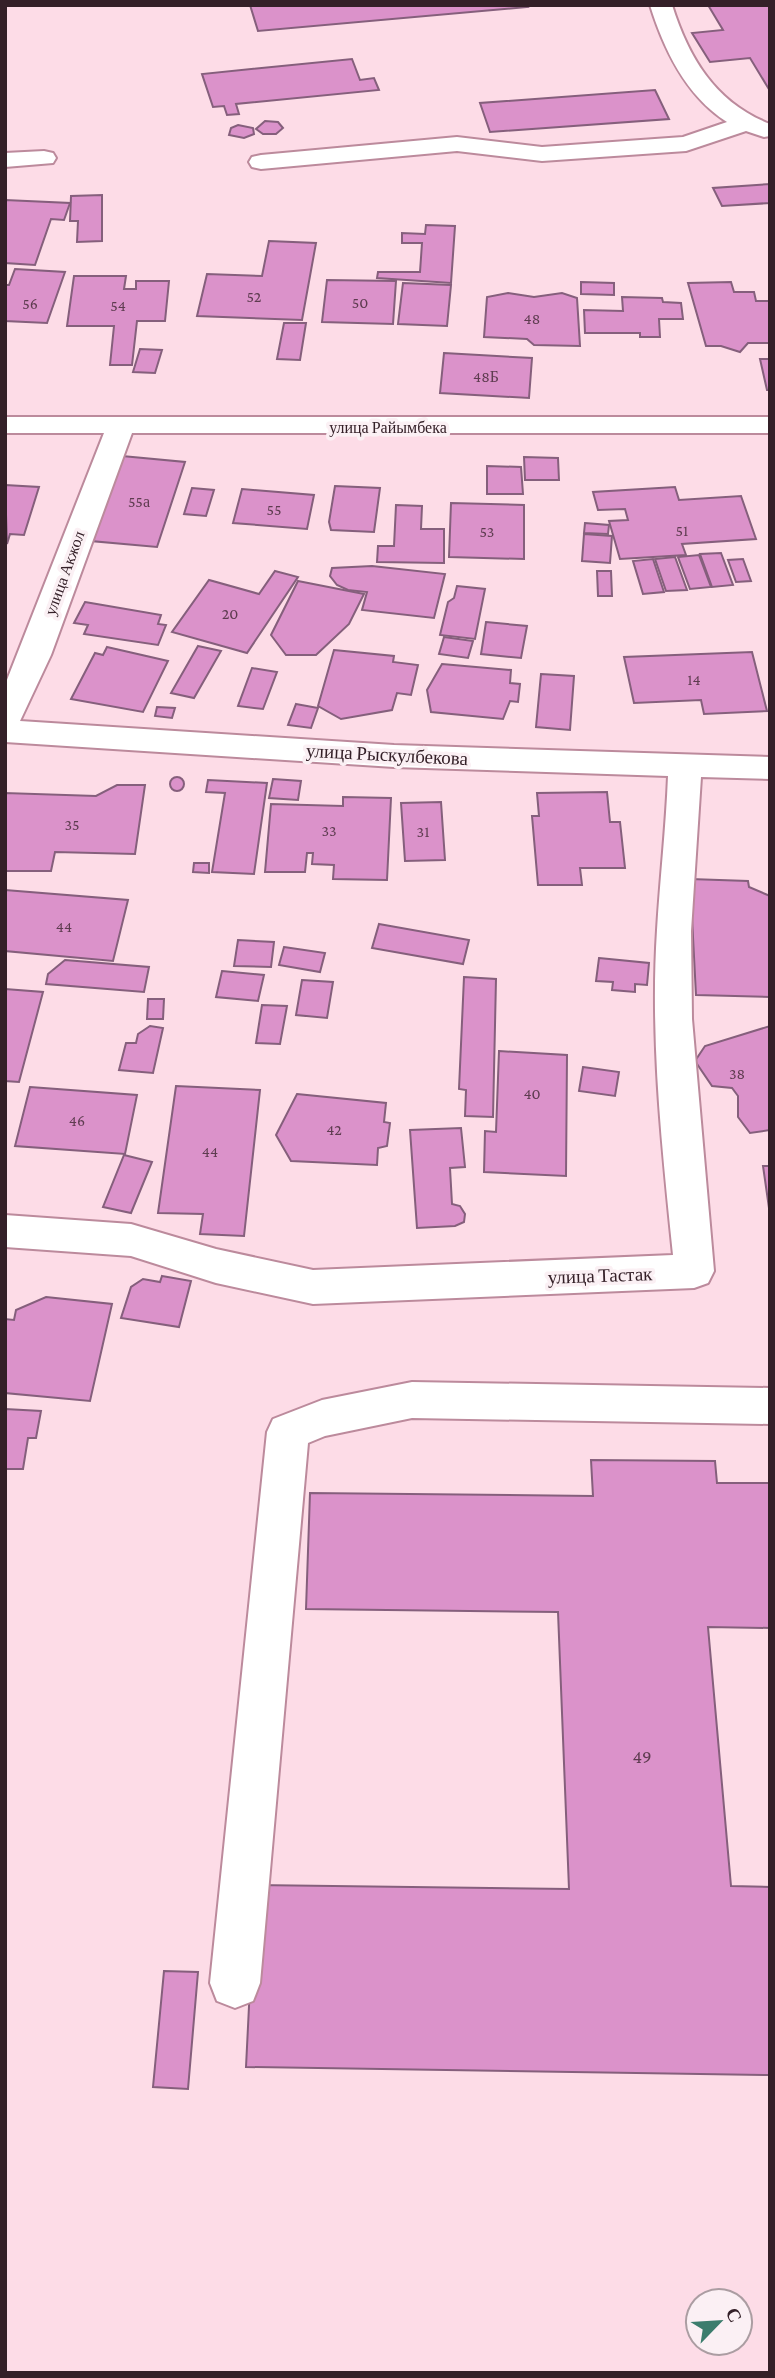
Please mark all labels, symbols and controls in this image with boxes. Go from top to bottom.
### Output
house number: 52 [247,288,262,305]
house number: 50 [352,294,368,311]
house number: 56 [22,295,38,312]
house number: 54 [110,297,126,314]
house number: 48 [524,310,540,327]
house number: 48Б [473,368,499,385]
street label: улица Райымбека [329,419,447,437]
house number: 55а [128,493,150,510]
house number: 55 [267,501,281,518]
house number: 51 [676,522,688,539]
house number: 53 [480,523,494,540]
street label: улица Акжол [41,529,88,618]
house number: 20 [222,605,238,622]
house number: 14 [687,671,701,688]
street label: улица Рыскулбекова [305,740,469,769]
house number: 35 [64,816,80,833]
house number: 33 [321,822,337,839]
house number: 31 [417,823,429,840]
house number: 44 [56,918,72,935]
house number: 38 [729,1065,745,1082]
house number: 40 [523,1085,541,1102]
house number: 46 [69,1112,85,1129]
house number: 42 [326,1121,342,1138]
house number: 44 [202,1143,218,1160]
street label: улица Тастак [547,1263,653,1288]
house number: 49 [632,1746,652,1767]
north arrow [684,2287,754,2357]
text: С [722,2304,746,2326]

